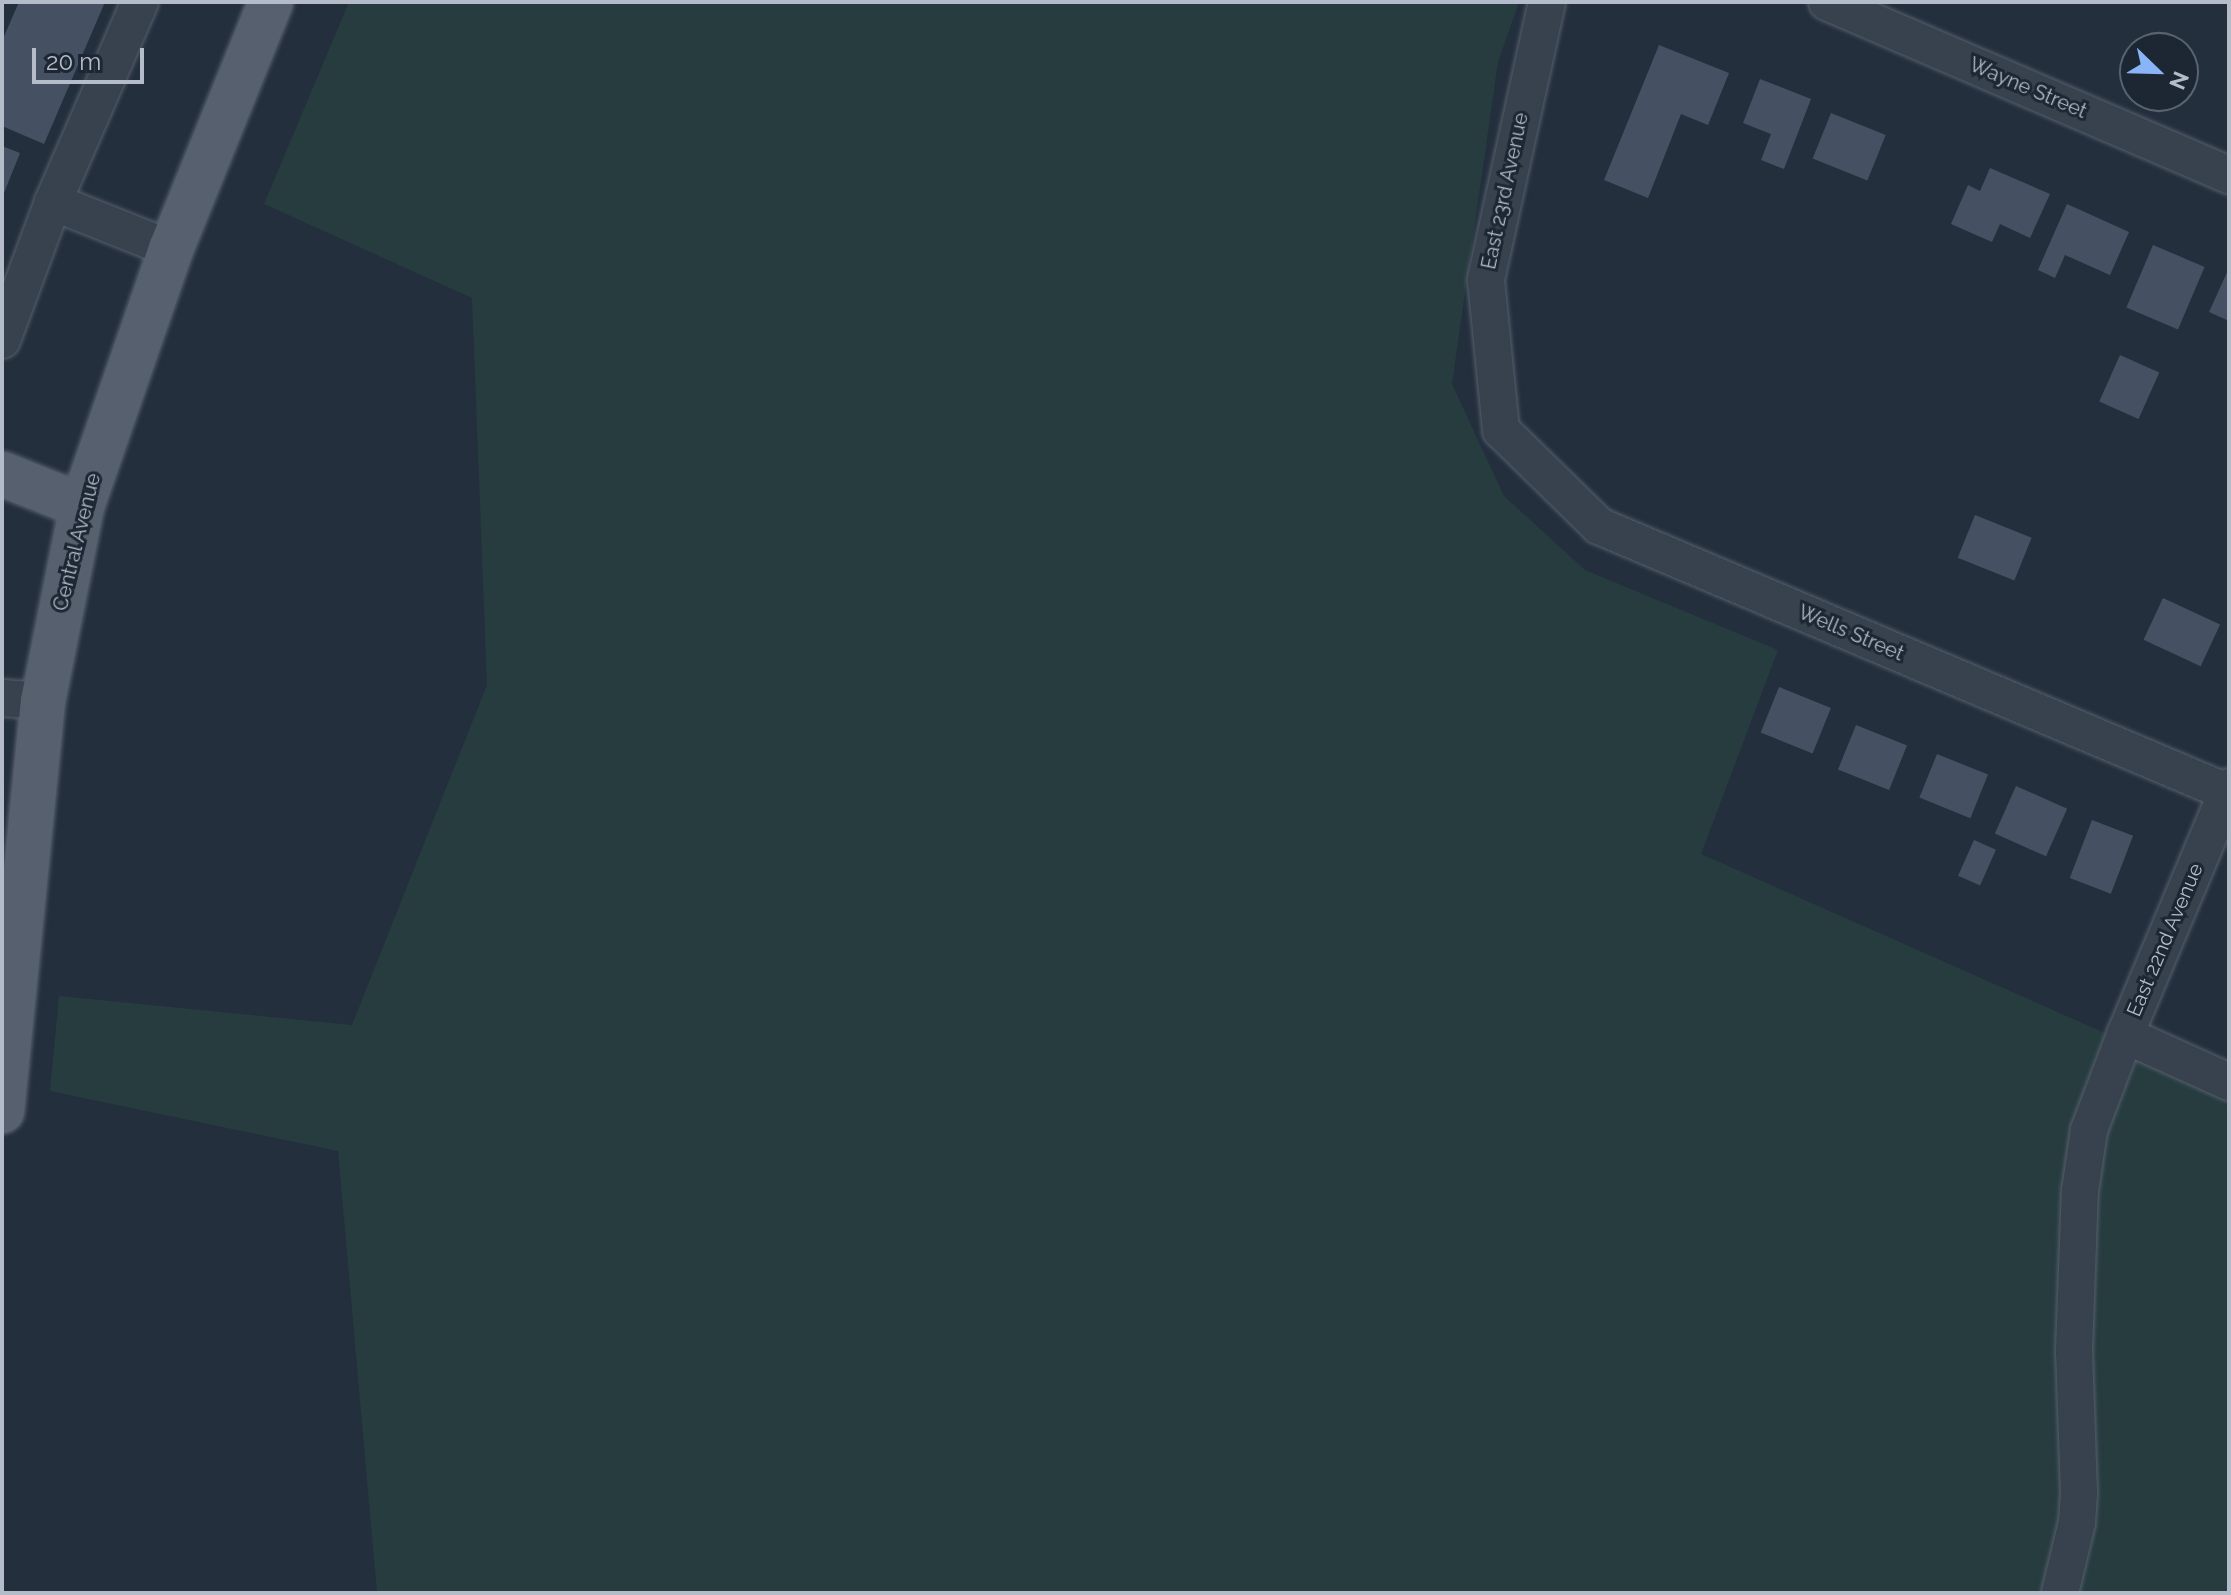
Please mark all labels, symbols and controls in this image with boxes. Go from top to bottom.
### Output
scale bar [36,32,148,82]
north arrow [2119,32,2199,112]
text: 20 m [46,47,101,76]
street label: Wayne Street [1966,52,2090,124]
text: N [2164,68,2195,93]
street label: East 23rd Avenue [1477,110,1533,272]
street label: Central Avenue [48,470,106,614]
street label: Wells Street [1795,600,1907,666]
street label: East 22nd Avenue [2122,860,2208,1020]

